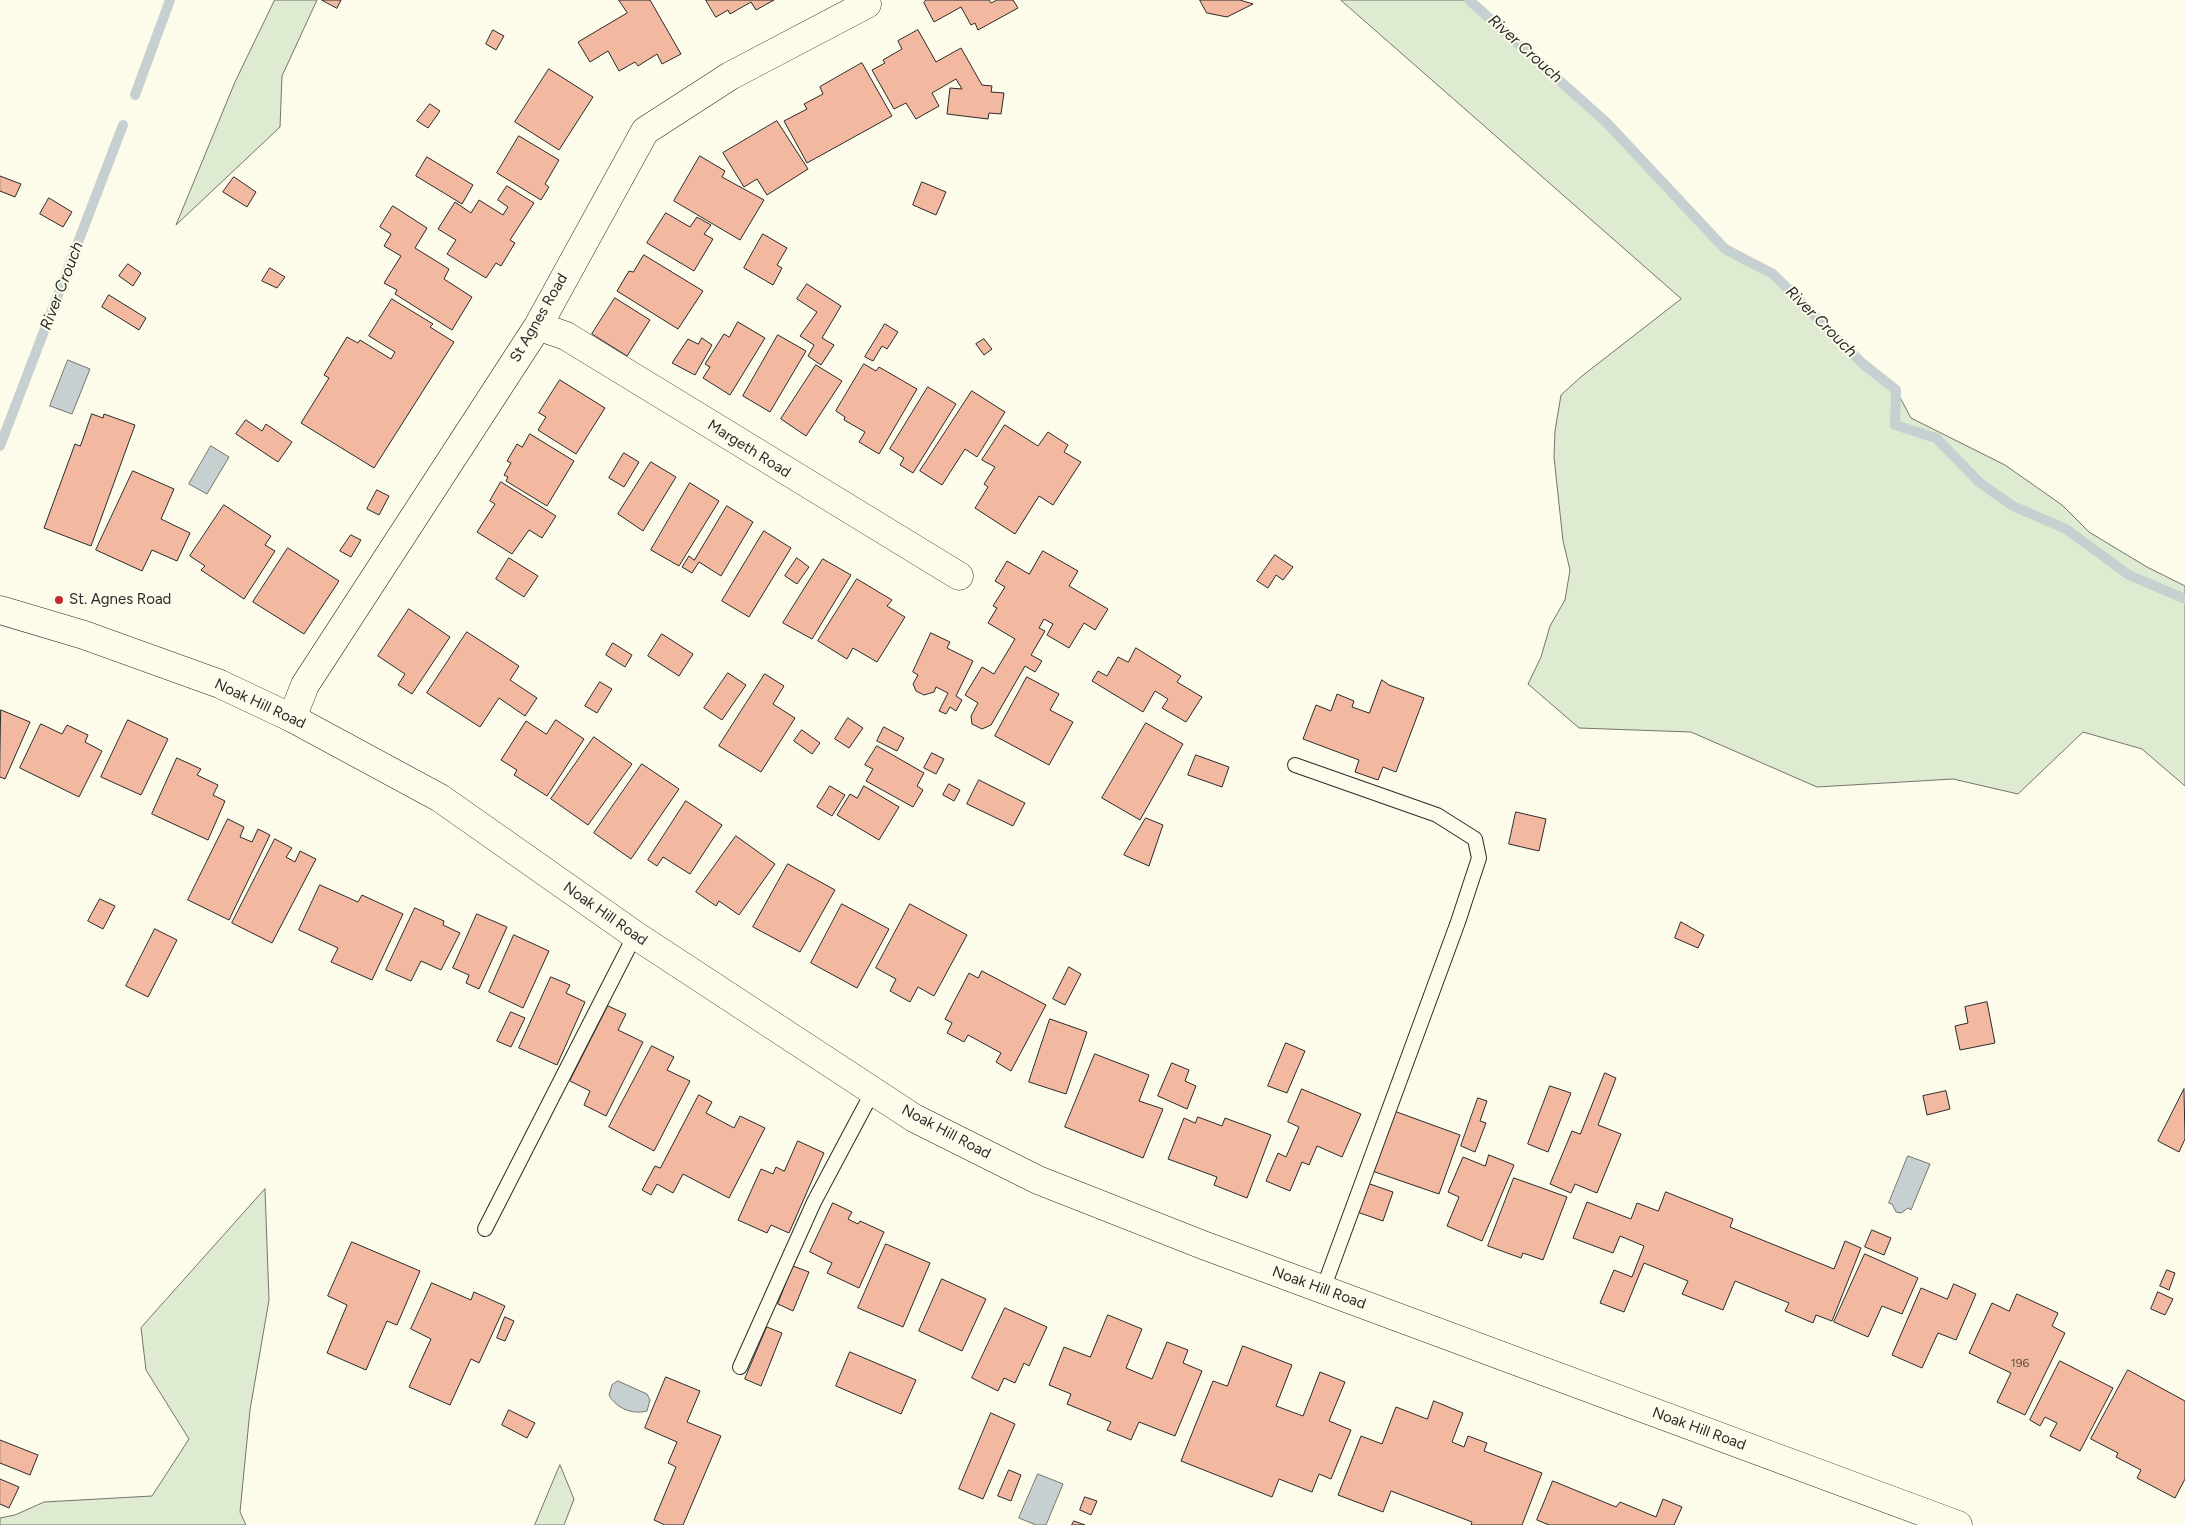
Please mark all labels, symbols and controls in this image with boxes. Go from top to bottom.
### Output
water label: River Crouch [1484,11,1566,87]
water label: River Crouch [36,239,88,333]
street label: St Agnes Road [506,271,572,365]
water label: River Crouch [1781,282,1861,362]
street label: Margeth Road [704,416,794,482]
place label: St. Agnes Road [69,591,171,609]
marker: St. Agnes Road [53,594,65,606]
street label: Noak Hill Road [212,675,308,733]
street label: Noak Hill Road [559,878,651,950]
street label: Noak Hill Road [898,1101,994,1163]
street label: Noak Hill Road [1270,1263,1368,1313]
house number: 196 [2011,1356,2029,1370]
street label: Noak Hill Road [1650,1404,1748,1454]

